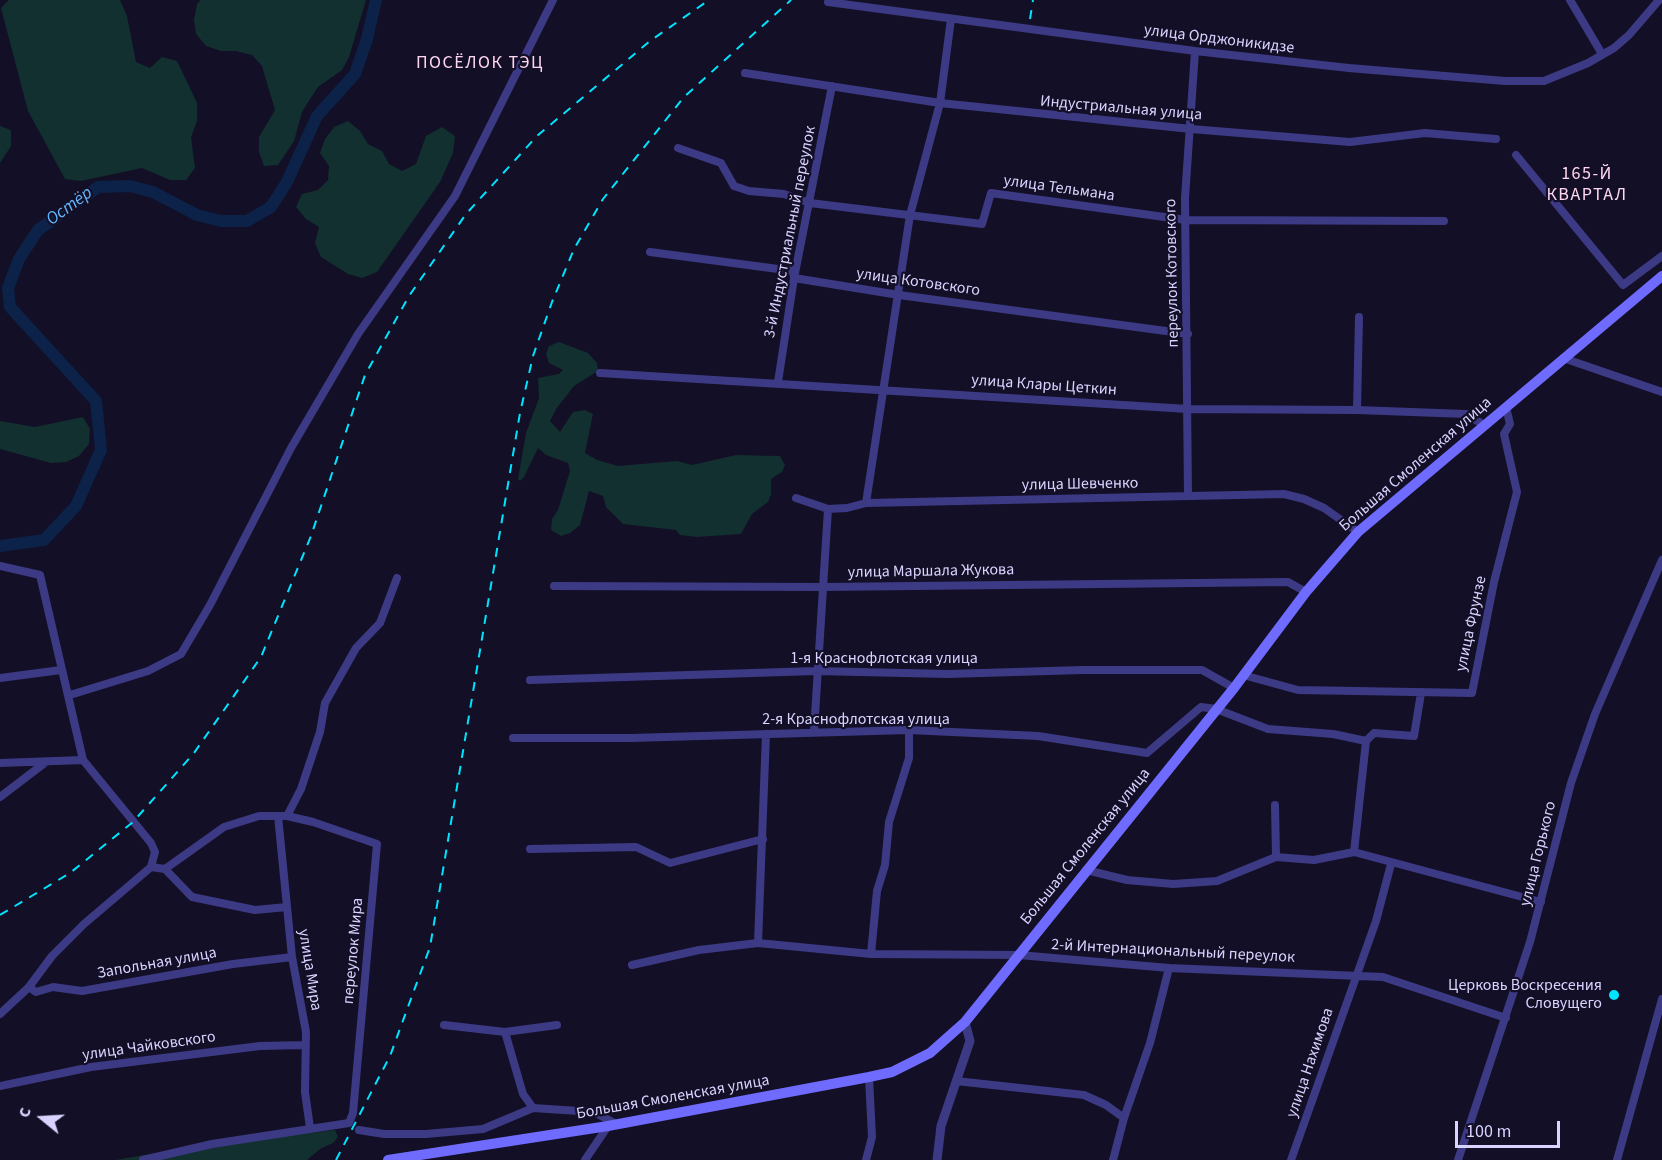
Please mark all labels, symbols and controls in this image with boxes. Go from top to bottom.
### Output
street label: улица Орджоникидзе [1143,21,1295,59]
district label: ПОСЁЛОК ТЭЦ [416,53,544,75]
street label: Индустриальная улица [1039,92,1203,126]
street label: 3-й Индустриальный переулок [761,124,821,340]
district label: 165-Й КВАРТАЛ [1546,164,1628,207]
street label: улица Тельмана [1002,172,1116,206]
water label: Остёр [43,183,97,231]
street label: переулок Котовского [1162,198,1184,348]
street label: улица Котовского [855,265,981,301]
street label: улица Клары Цеткин [971,371,1117,401]
street label: Большая Смоленская улица [1336,394,1496,536]
street label: улица Шевченко [1022,474,1138,496]
street label: улица Маршала Жукова [848,561,1014,583]
street label: улица Фрунзе [1452,574,1492,674]
street label: 1-я Краснофлотская улица [790,649,978,669]
street label: 2-я Краснофлотская улица [762,710,950,730]
street label: Большая Смоленская улица [1017,765,1155,929]
street label: улица Горького [1517,799,1561,909]
street label: переулок Мира [340,897,368,1005]
street label: улица Мира [293,928,325,1012]
street label: 2-й Интернациональный переулок [1051,936,1295,968]
street label: Запольная улица [96,944,218,984]
place label: Церковь Воскресения Словущего [1448,976,1602,1014]
marker: Церковь Воскресения Словущего [1607,988,1621,1002]
street label: улица Нахимова [1283,1006,1339,1120]
street label: улица Чайковского [81,1028,217,1066]
street label: Большая Смоленская улица [575,1072,771,1124]
north arrow [12,1088,72,1148]
text: С [13,1105,37,1120]
scale bar [1458,1109,1563,1147]
text: 100 m [1466,1119,1511,1144]

